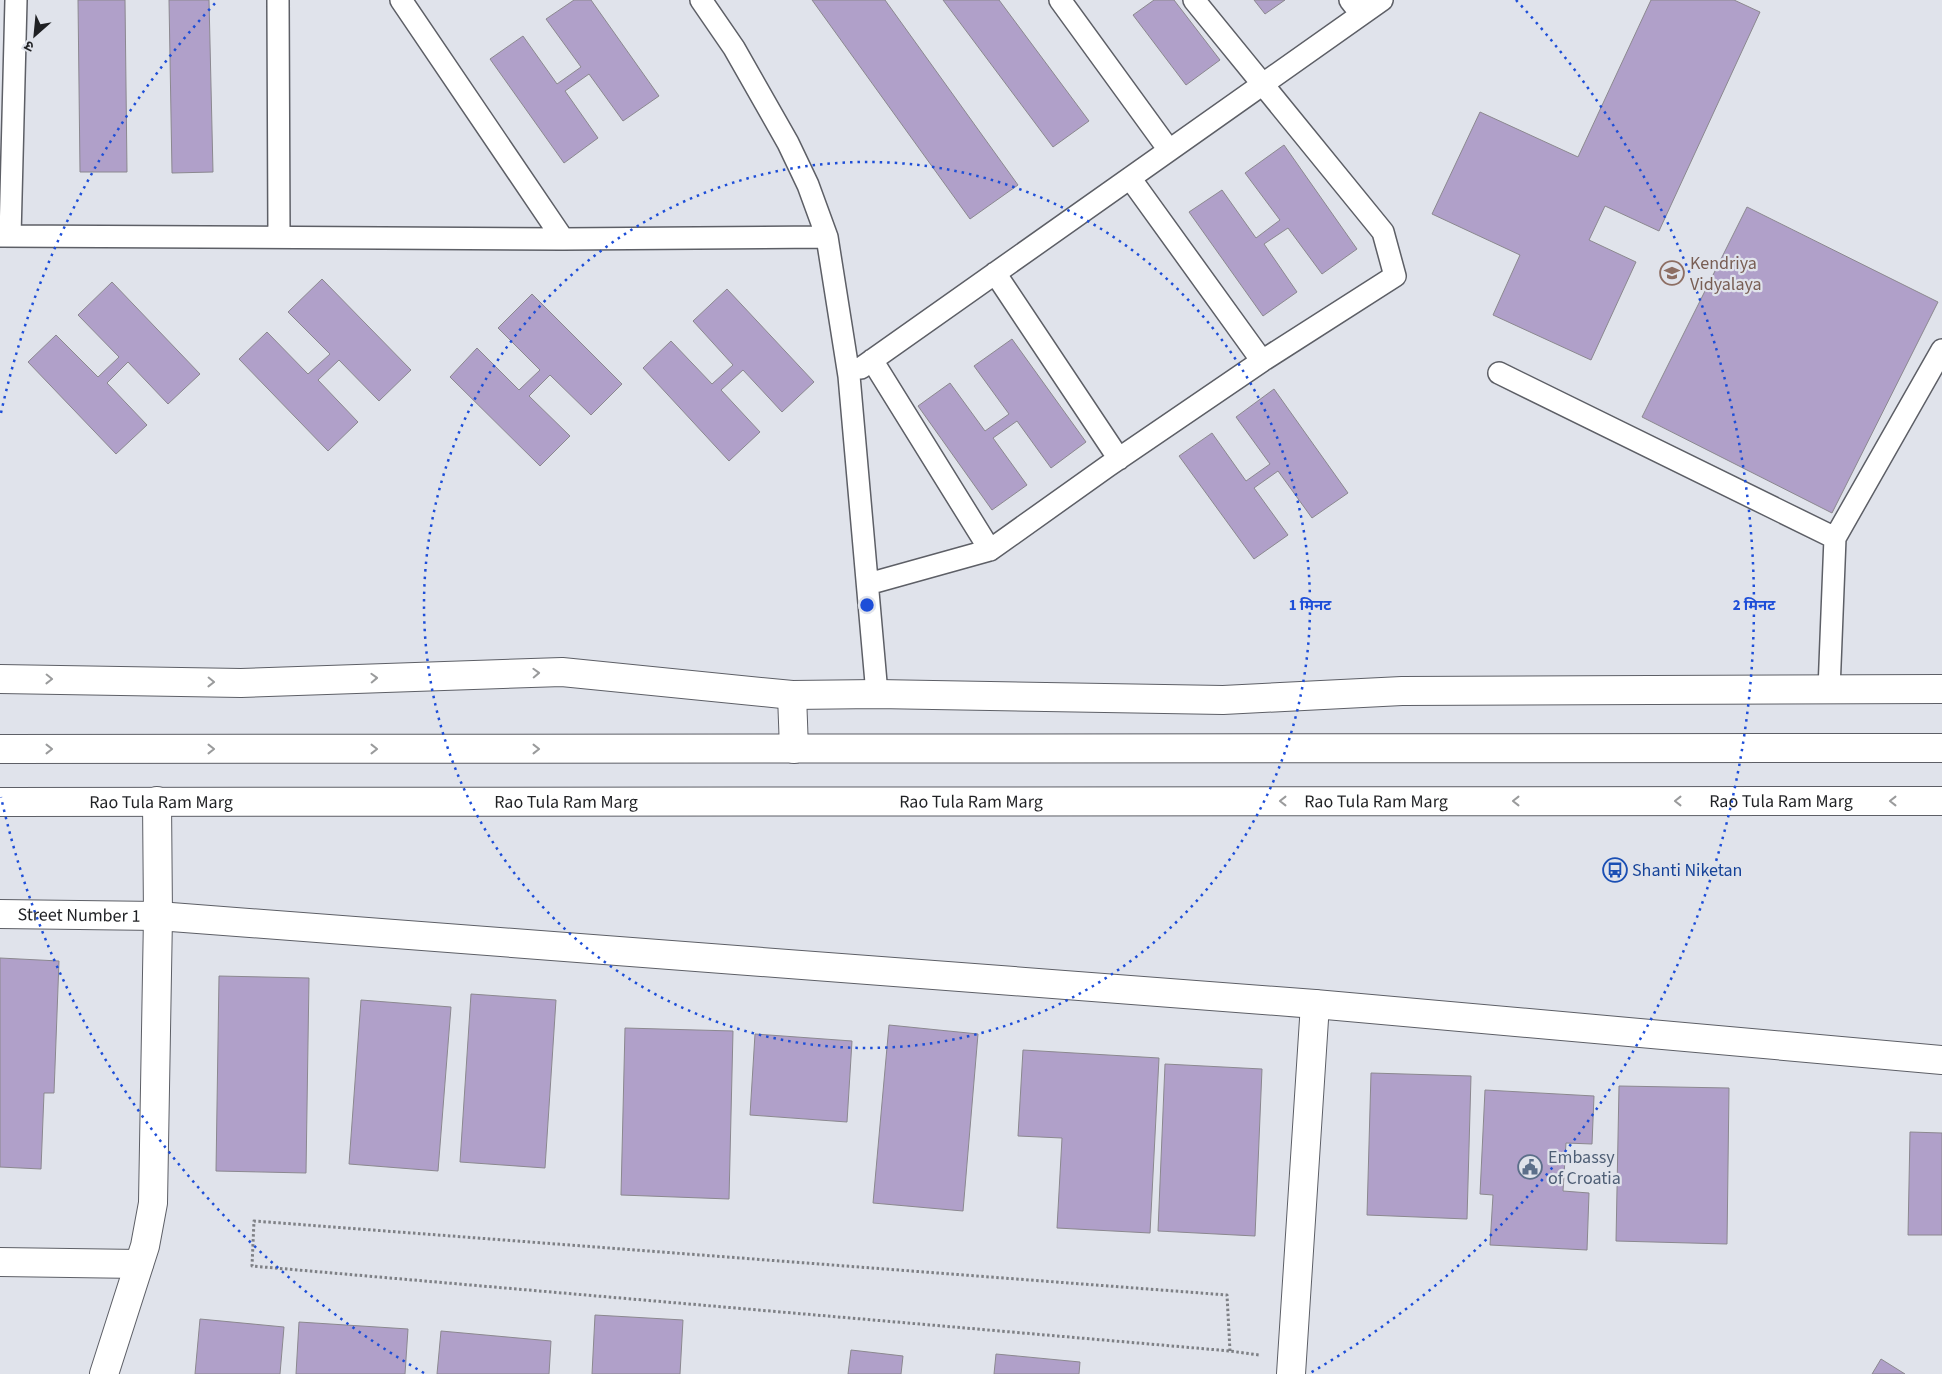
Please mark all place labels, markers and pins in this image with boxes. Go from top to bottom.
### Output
place label: Kendriya Vidyalaya [1690,251,1762,297]
school or university icon: Kendriya Vidyalaya [1659,260,1685,286]
centre of rings [858,596,876,614]
bus stop icon: Shanti Niketan [1602,857,1628,883]
place label: Shanti Niketan [1632,858,1742,883]
place label: Embassy of Croatia [1548,1145,1621,1191]
public building icon: Embassy of Croatia [1517,1154,1543,1180]

